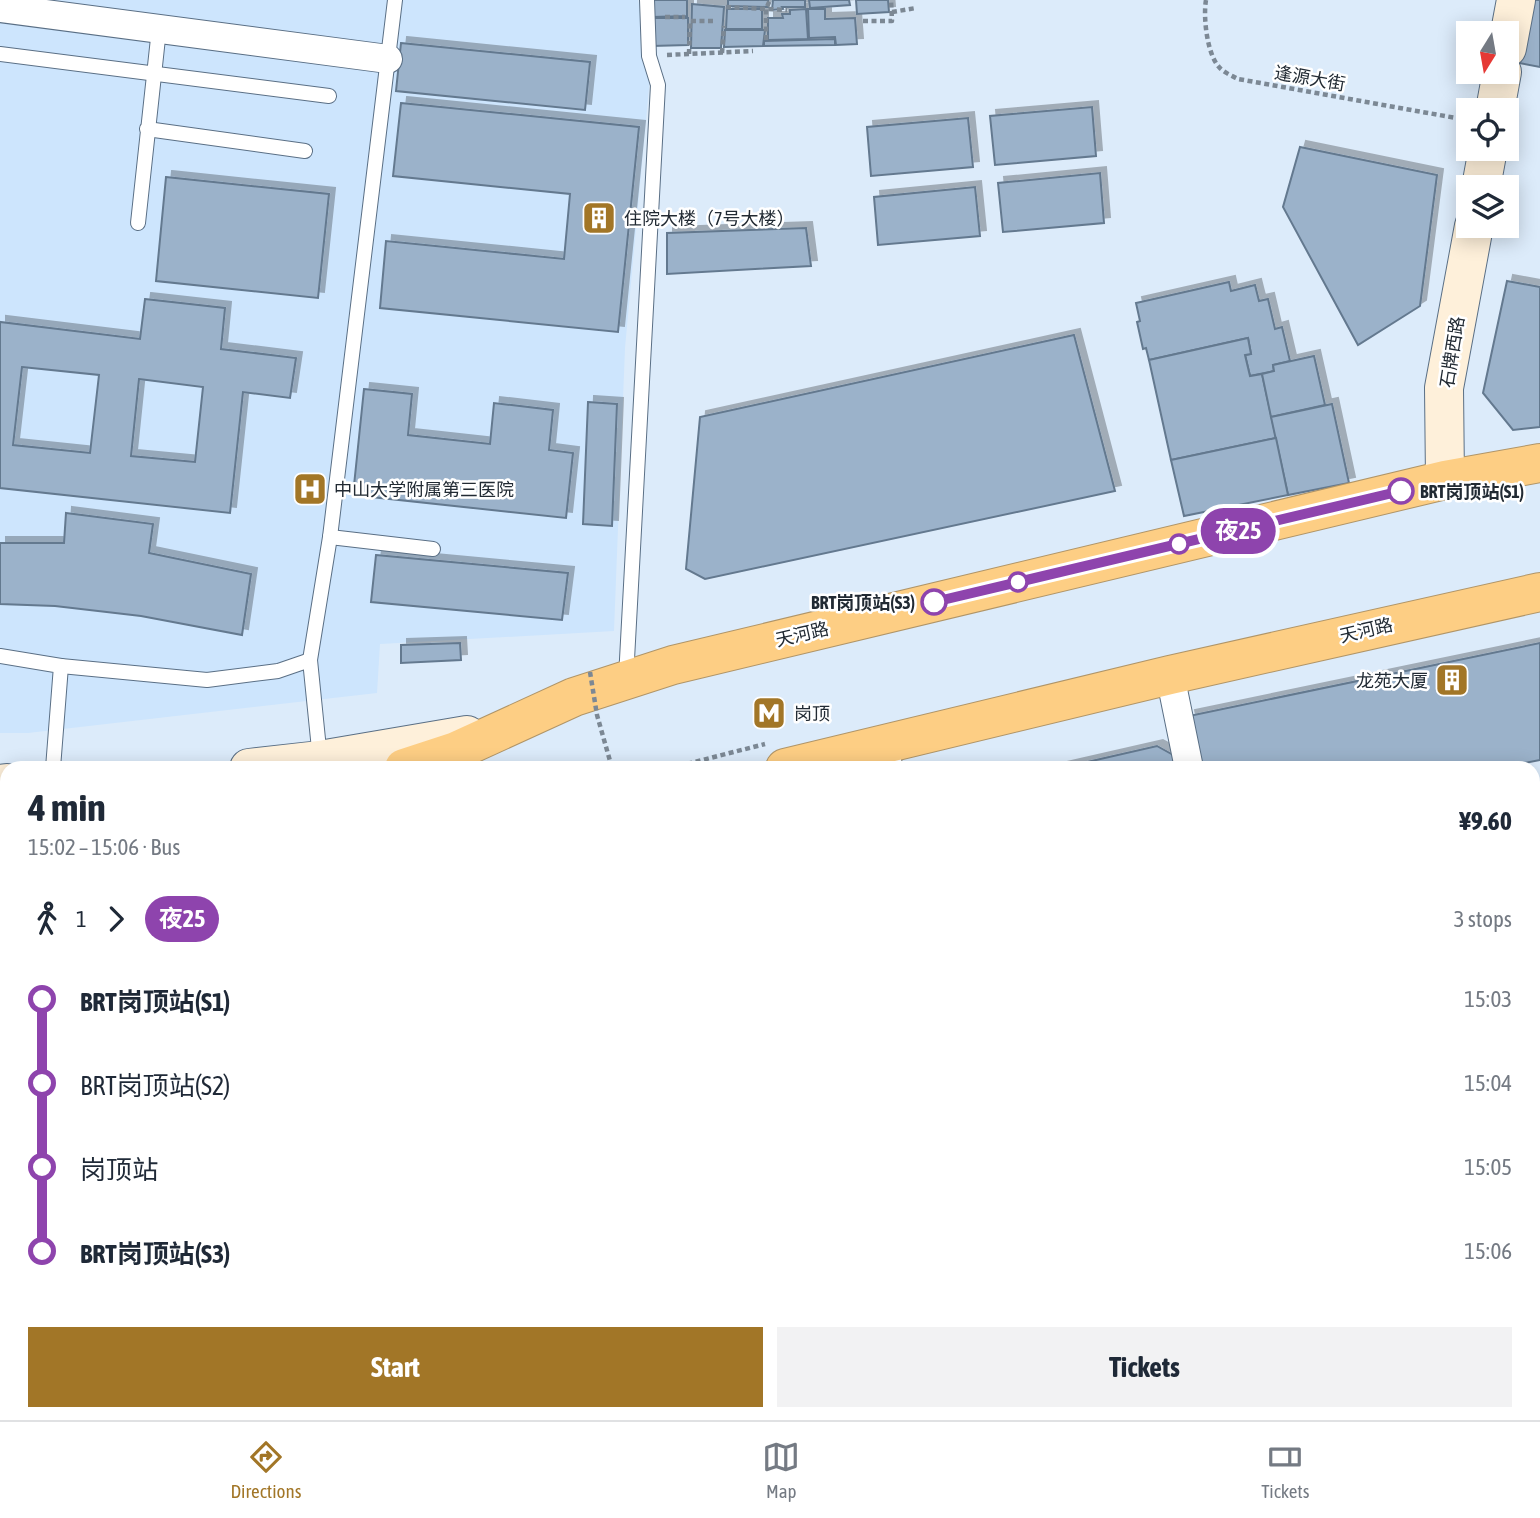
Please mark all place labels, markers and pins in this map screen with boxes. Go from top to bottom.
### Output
building icon: 住院大楼（7号大楼） [580,199,618,237]
place label: 住院大楼（7号大楼） [624,208,794,229]
hospital icon: 中山大学附属第三医院 [291,470,329,508]
marker: BRT岗顶站(S1) [1388,478,1414,504]
place label: 中山大学附属第三医院 [334,479,514,500]
place label: BRT岗顶站(S1) [1420,481,1524,502]
unlabelled marker [1169,534,1189,554]
unlabelled marker [1008,572,1028,592]
marker: BRT岗顶站(S3) [921,589,947,615]
place label: BRT岗顶站(S3) [811,592,915,613]
building icon: 龙苑大厦 [1433,661,1471,699]
place label: 龙苑大厦 [1356,670,1428,691]
metro station icon: 岗顶 [750,694,788,732]
place label: 岗顶 [794,703,830,724]

